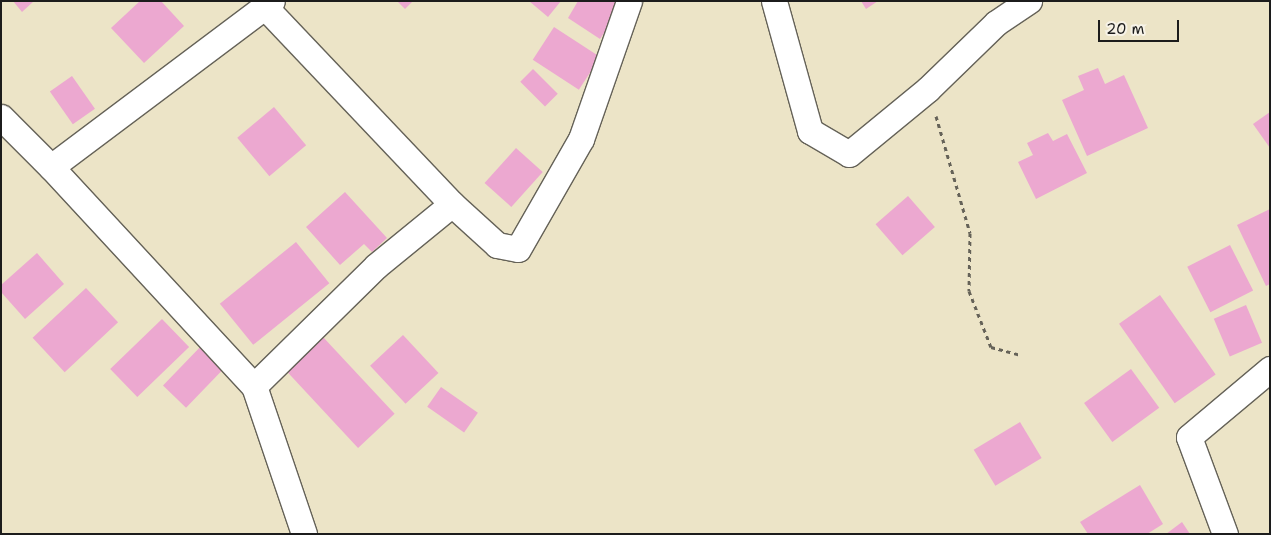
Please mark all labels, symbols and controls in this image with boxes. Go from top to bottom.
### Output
scale bar [1101,10,1182,42]
text: 20 m [1106,19,1145,39]

